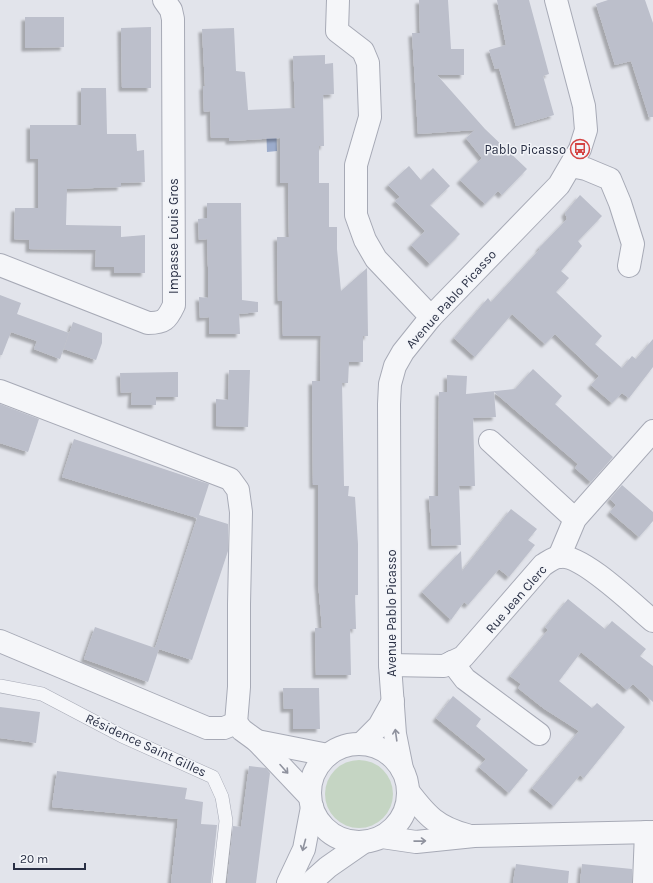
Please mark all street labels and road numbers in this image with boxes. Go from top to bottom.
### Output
street label: Impasse Louis Gros [166,178,181,294]
street label: Avenue Pablo Picasso [403,247,499,351]
street label: Avenue Pablo Picasso [384,549,399,677]
street label: Rue Jean Clerc [482,562,550,636]
street label: Résidence Saint Gilles [83,710,209,780]

